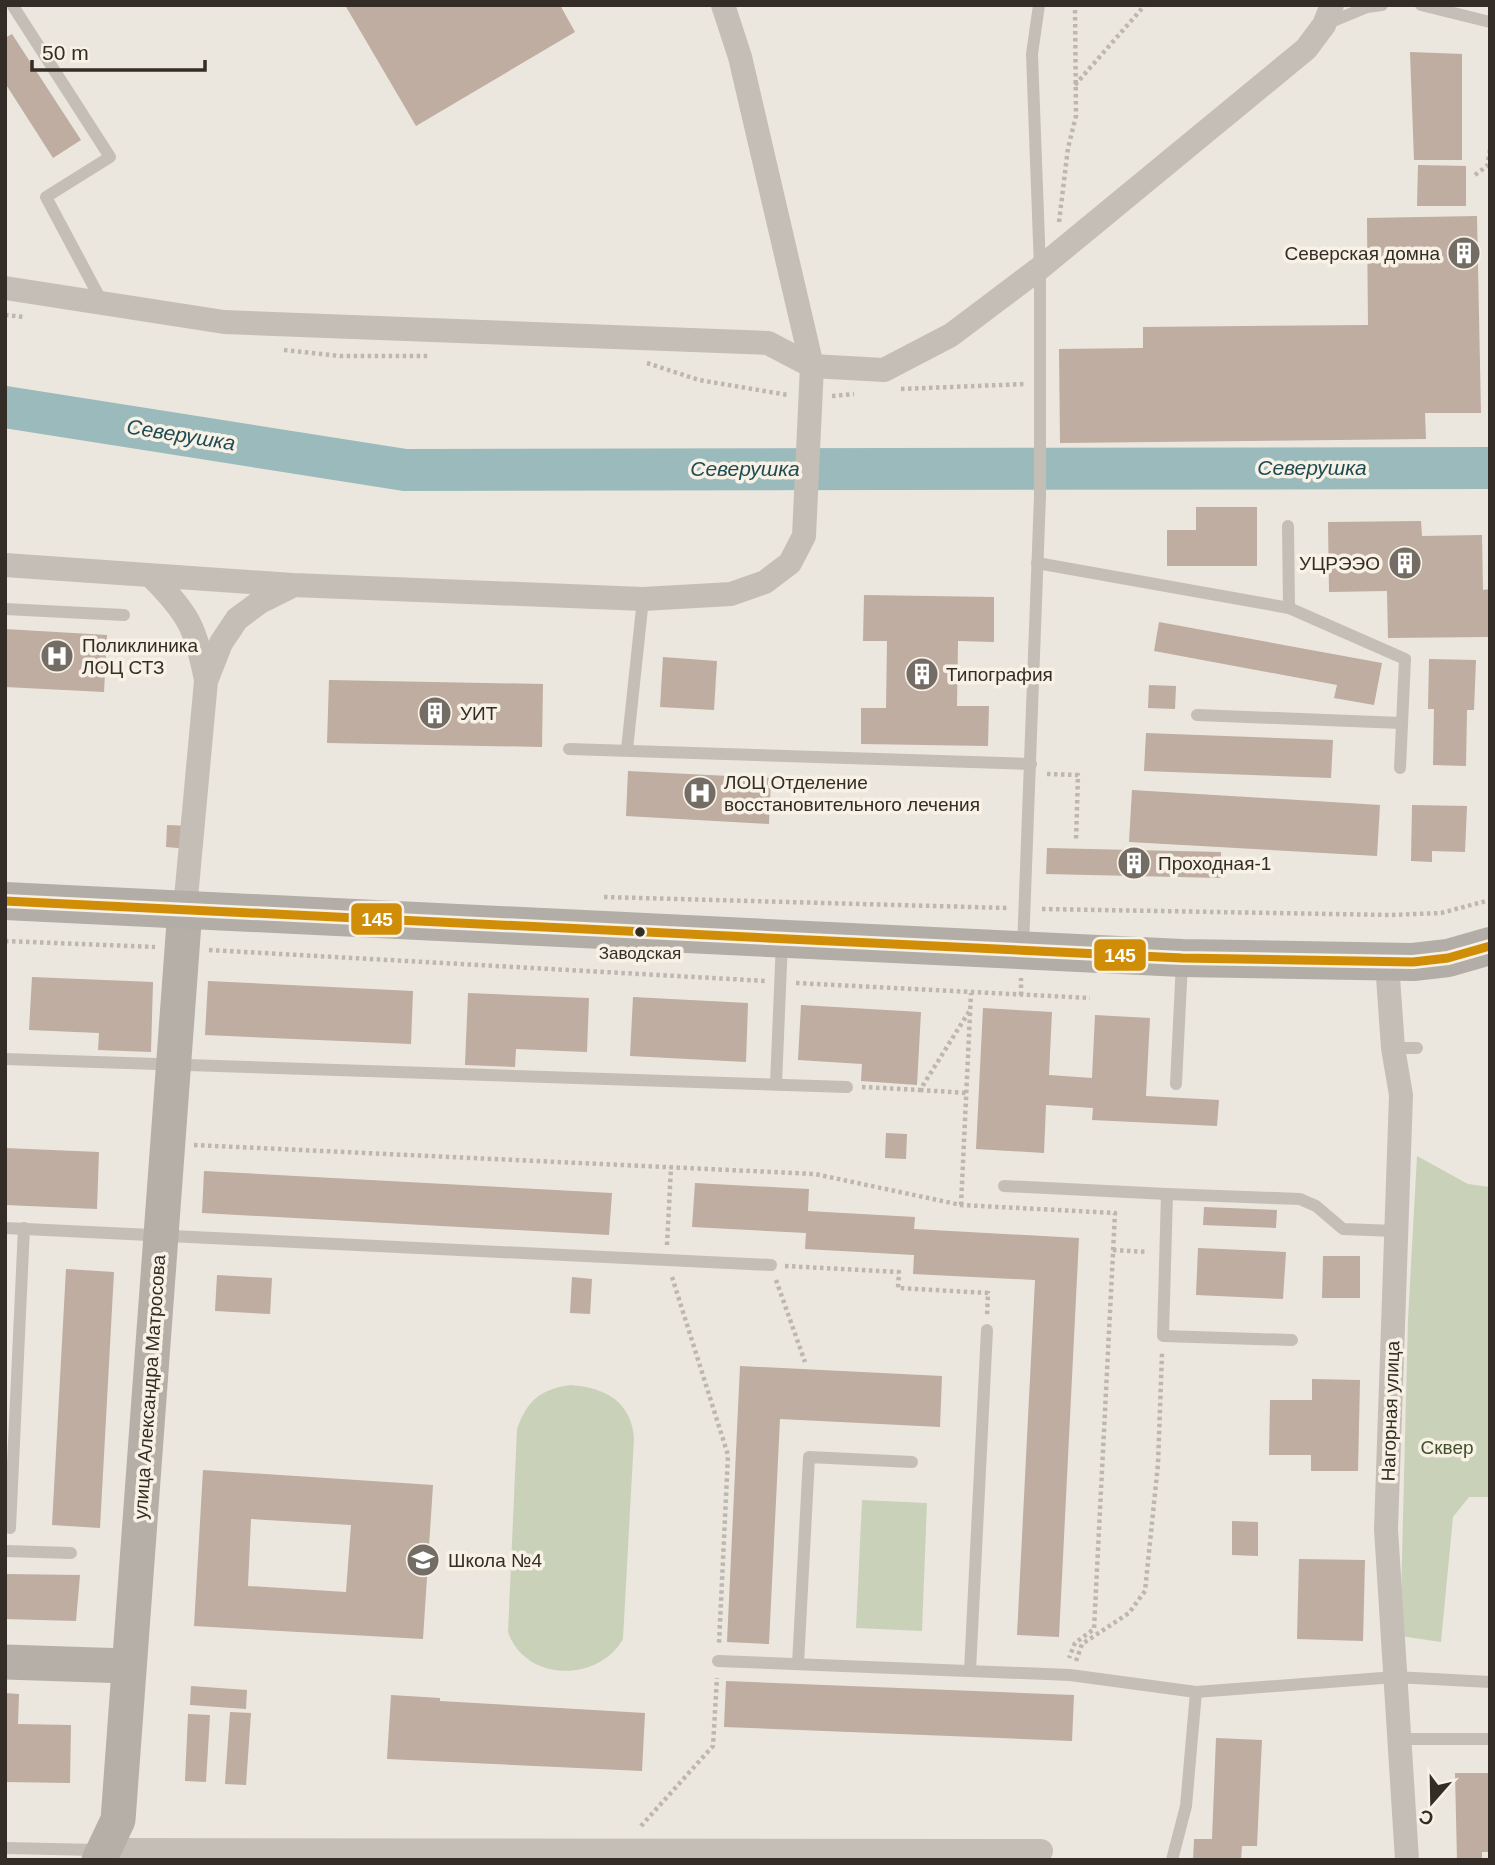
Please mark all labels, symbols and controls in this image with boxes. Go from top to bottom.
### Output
scale bar [32,28,205,72]
text: 50 m [42,41,89,64]
building icon: Северская домна [1445,234,1483,272]
place label: Северская домна [1285,243,1440,264]
water label: Северушка [125,415,237,454]
water label: Северушка [1257,456,1367,479]
water label: Северушка [690,457,800,480]
building icon: УЦРЭЭО [1386,544,1424,582]
place label: УЦРЭЭО [1299,553,1380,574]
place label: Поликлиника ЛОЦ СТЗ [82,635,199,678]
hospital icon: Поликлиника ЛОЦ СТЗ [38,637,76,675]
building icon: Типография [903,655,941,693]
place label: Типография [946,664,1053,685]
building icon: УИТ [416,694,454,732]
place label: УИТ [460,703,498,724]
place label: ЛОЦ Отделение восстановительного лечения [724,772,980,815]
hospital icon: ЛОЦ Отделение восстановительного лечения [681,774,719,812]
building icon: Проходная-1 [1115,844,1153,882]
place label: Проходная-1 [1158,853,1271,874]
line badge: 145 [350,902,403,936]
text: 145 [361,909,393,930]
marker: Заводская [633,925,647,939]
line badge: 145 [1093,938,1147,972]
place label: Заводская [599,944,681,963]
text: 145 [1104,945,1136,966]
street label: улица Александра Матросова [130,1254,169,1520]
street label: Нагорная улица [1378,1340,1403,1482]
park label: Сквер [1420,1437,1474,1458]
school or university icon: Школа №4 [404,1541,442,1579]
place label: Школа №4 [448,1550,542,1571]
north arrow [1397,1767,1467,1837]
text: С [1416,1805,1436,1830]

